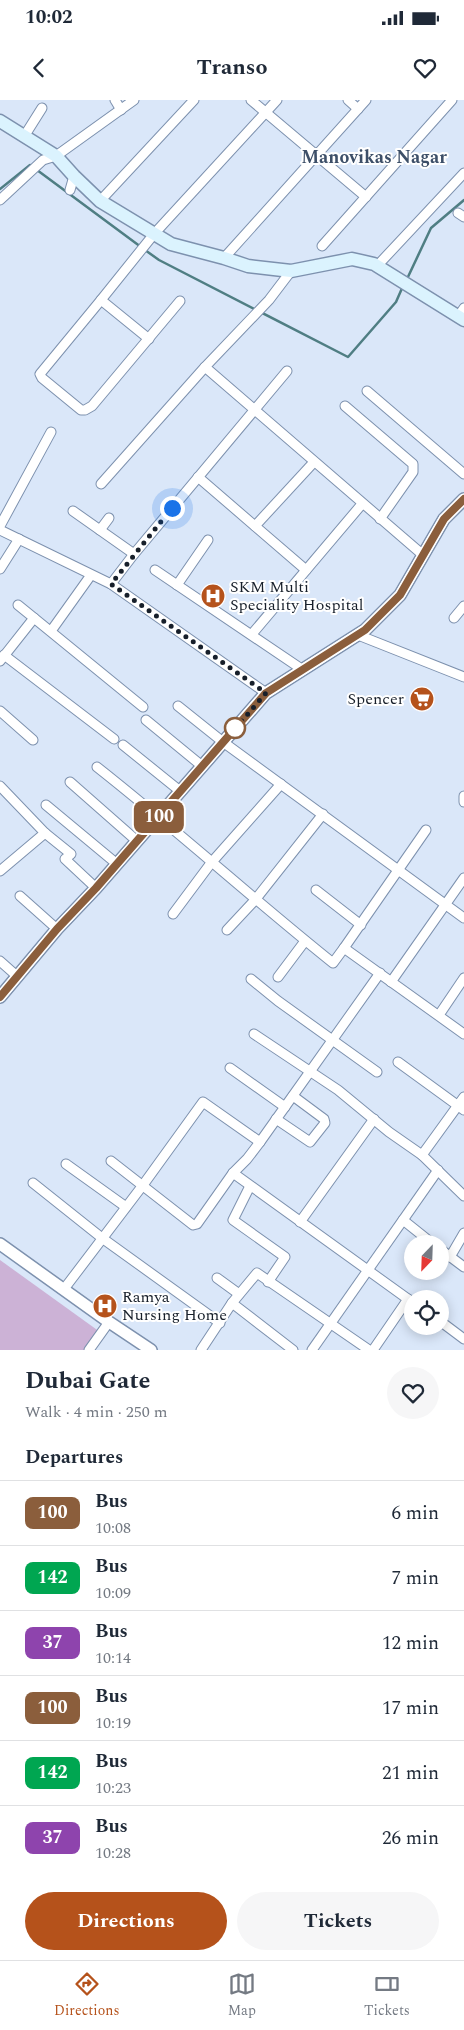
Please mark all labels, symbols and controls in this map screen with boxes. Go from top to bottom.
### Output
text: 10:02 [25,3,73,32]
text: Transo [197,51,267,84]
icon: back [25,54,53,82]
icon: heart [411,54,439,82]
district label: Manovikas Nagar [301,144,447,171]
your location [160,496,185,521]
place label: SKM Multi Speciality Hospital [230,575,364,617]
hospital icon: SKM Multi Speciality Hospital [200,583,226,609]
supermarket icon: Spencer [409,686,435,712]
place label: Spencer [348,687,404,711]
unlabelled marker [224,717,246,739]
line badge: 100 [130,801,188,833]
text: 100 [144,803,174,830]
north arrow [404,1235,449,1280]
map controls [404,1235,449,1335]
place label: Ramya Nursing Home [122,1285,227,1327]
button: locate [404,1290,449,1335]
hospital icon: Ramya Nursing Home [92,1293,118,1319]
text: Dubai Gate [25,1363,150,1399]
button: heart [387,1367,439,1419]
text: Walk · 4 min · 250 m [25,1400,168,1424]
text: Departures [25,1443,123,1472]
text: Bus [95,1487,128,1516]
text: 100 [37,1499,68,1526]
text: 6 min [391,1499,439,1528]
text: 10:08 [95,1516,131,1540]
text: Bus [95,1552,128,1581]
text: 142 [37,1564,68,1591]
text: 7 min [391,1564,439,1593]
text: 10:09 [95,1581,131,1605]
text: Bus [95,1617,128,1646]
text: 37 [42,1629,63,1656]
text: 12 min [382,1629,439,1658]
text: 10:14 [95,1646,131,1670]
text: Bus [95,1682,128,1711]
text: 100 [37,1694,68,1721]
text: 17 min [382,1694,439,1723]
text: 10:19 [95,1711,131,1735]
text: Bus [95,1747,128,1776]
text: 142 [37,1759,68,1786]
text: 21 min [382,1759,439,1788]
text: 10:23 [95,1776,131,1800]
text: Bus [95,1812,128,1841]
text: 37 [42,1824,63,1851]
text: 26 min [382,1824,439,1853]
text: 10:28 [95,1841,131,1865]
button: Directions [25,1892,227,1950]
button: Tickets [237,1892,439,1950]
tab: Directions [54,1970,119,2021]
tab: Map [228,1970,256,2021]
tab: Tickets [364,1970,410,2021]

